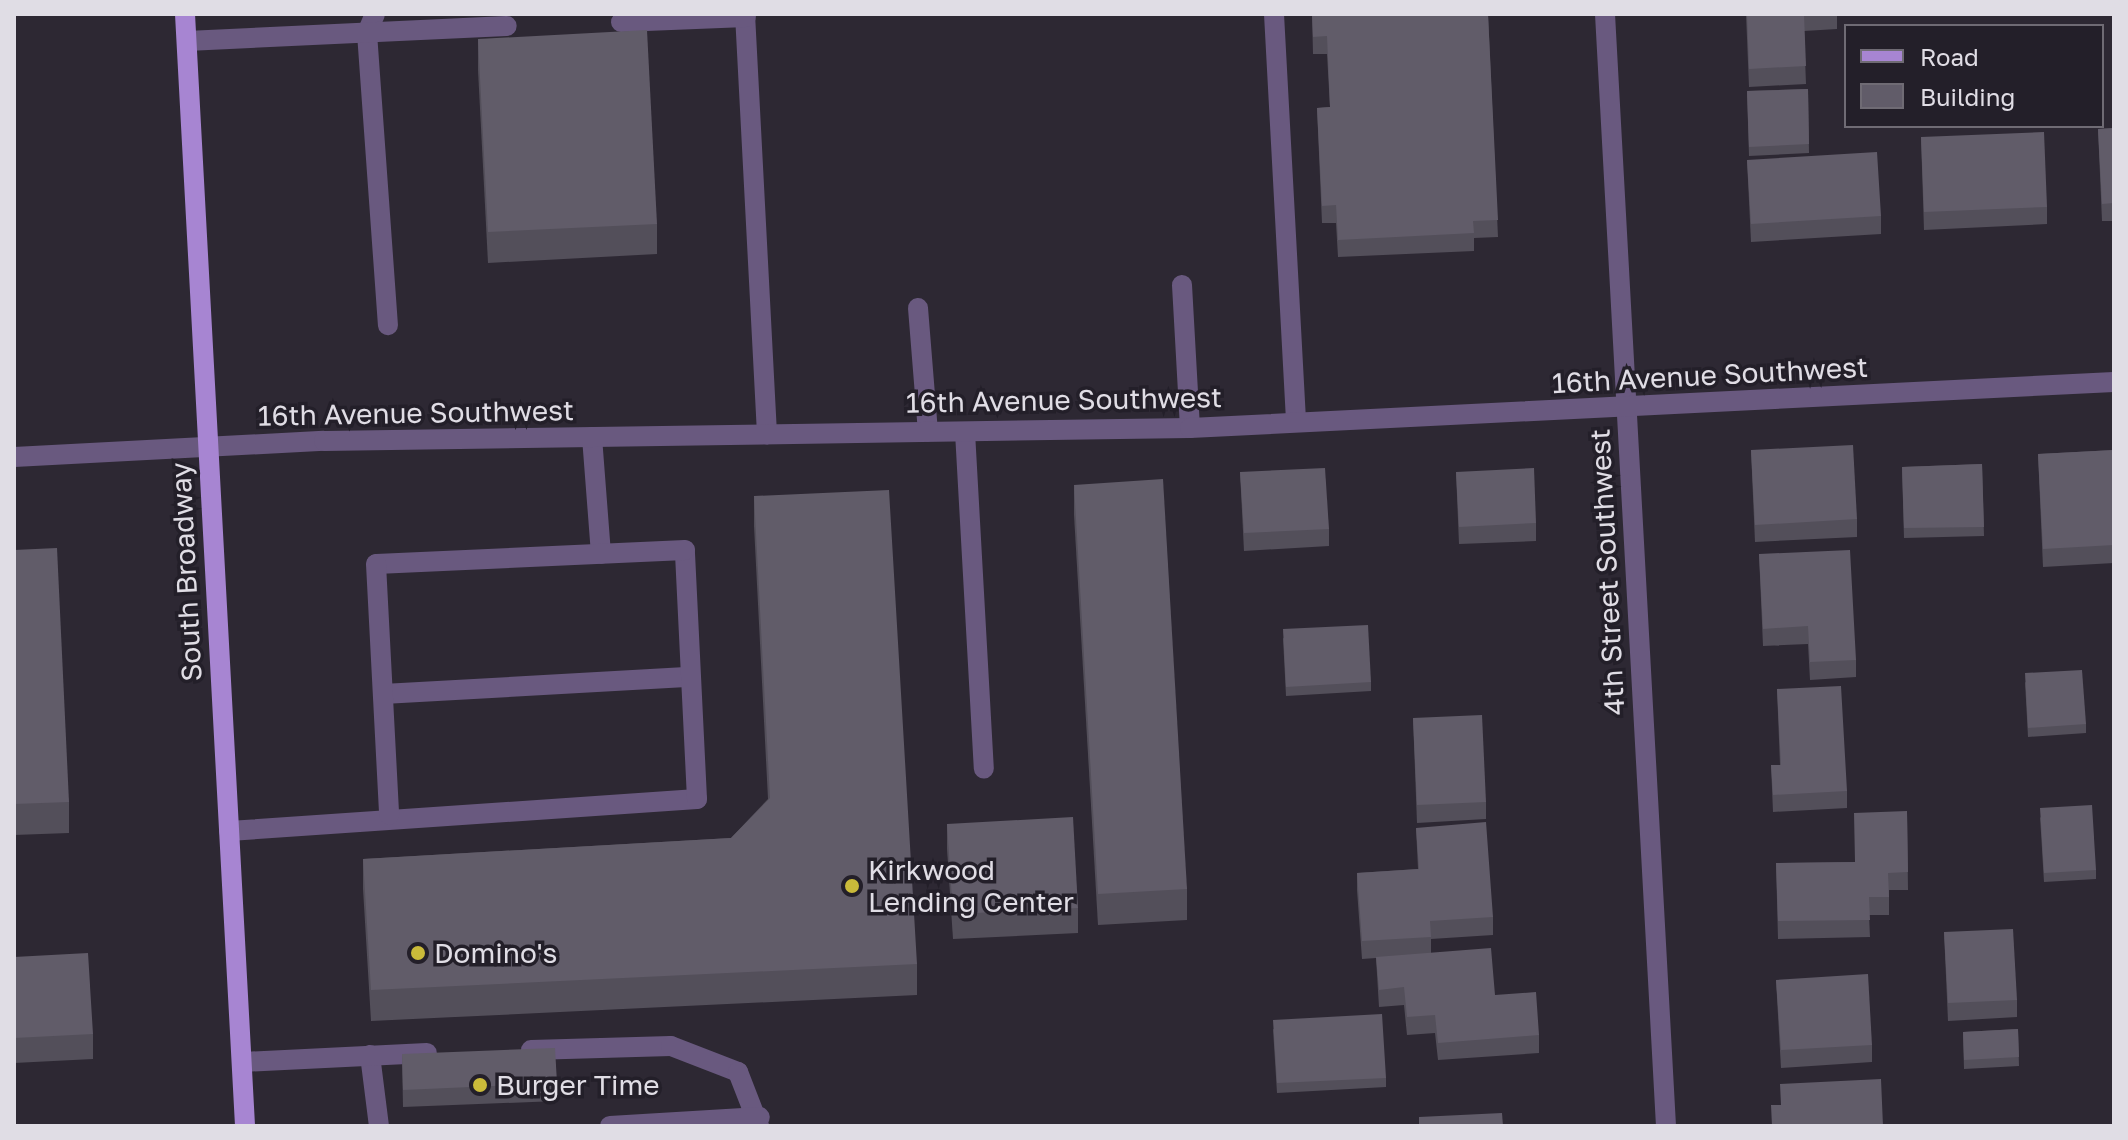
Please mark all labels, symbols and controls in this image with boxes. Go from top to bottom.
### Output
legend [1844,24,2104,128]
text: Road [1920,42,1979,71]
text: Building [1920,82,2015,111]
street label: 16th Avenue Southwest [1551,350,1869,400]
street label: 16th Avenue Southwest [906,380,1222,420]
street label: 16th Avenue Southwest [258,393,574,433]
street label: 4th Street Southwest [1583,428,1631,716]
street label: South Broadway [163,462,209,682]
place label: Kirkwood Lending Center [868,853,1074,919]
marker: Kirkwood Lending Center [843,877,861,895]
place label: Domino's [434,936,557,970]
marker: Domino's [409,944,427,962]
place label: Burger Time [496,1068,660,1102]
marker: Burger Time [471,1076,489,1094]

